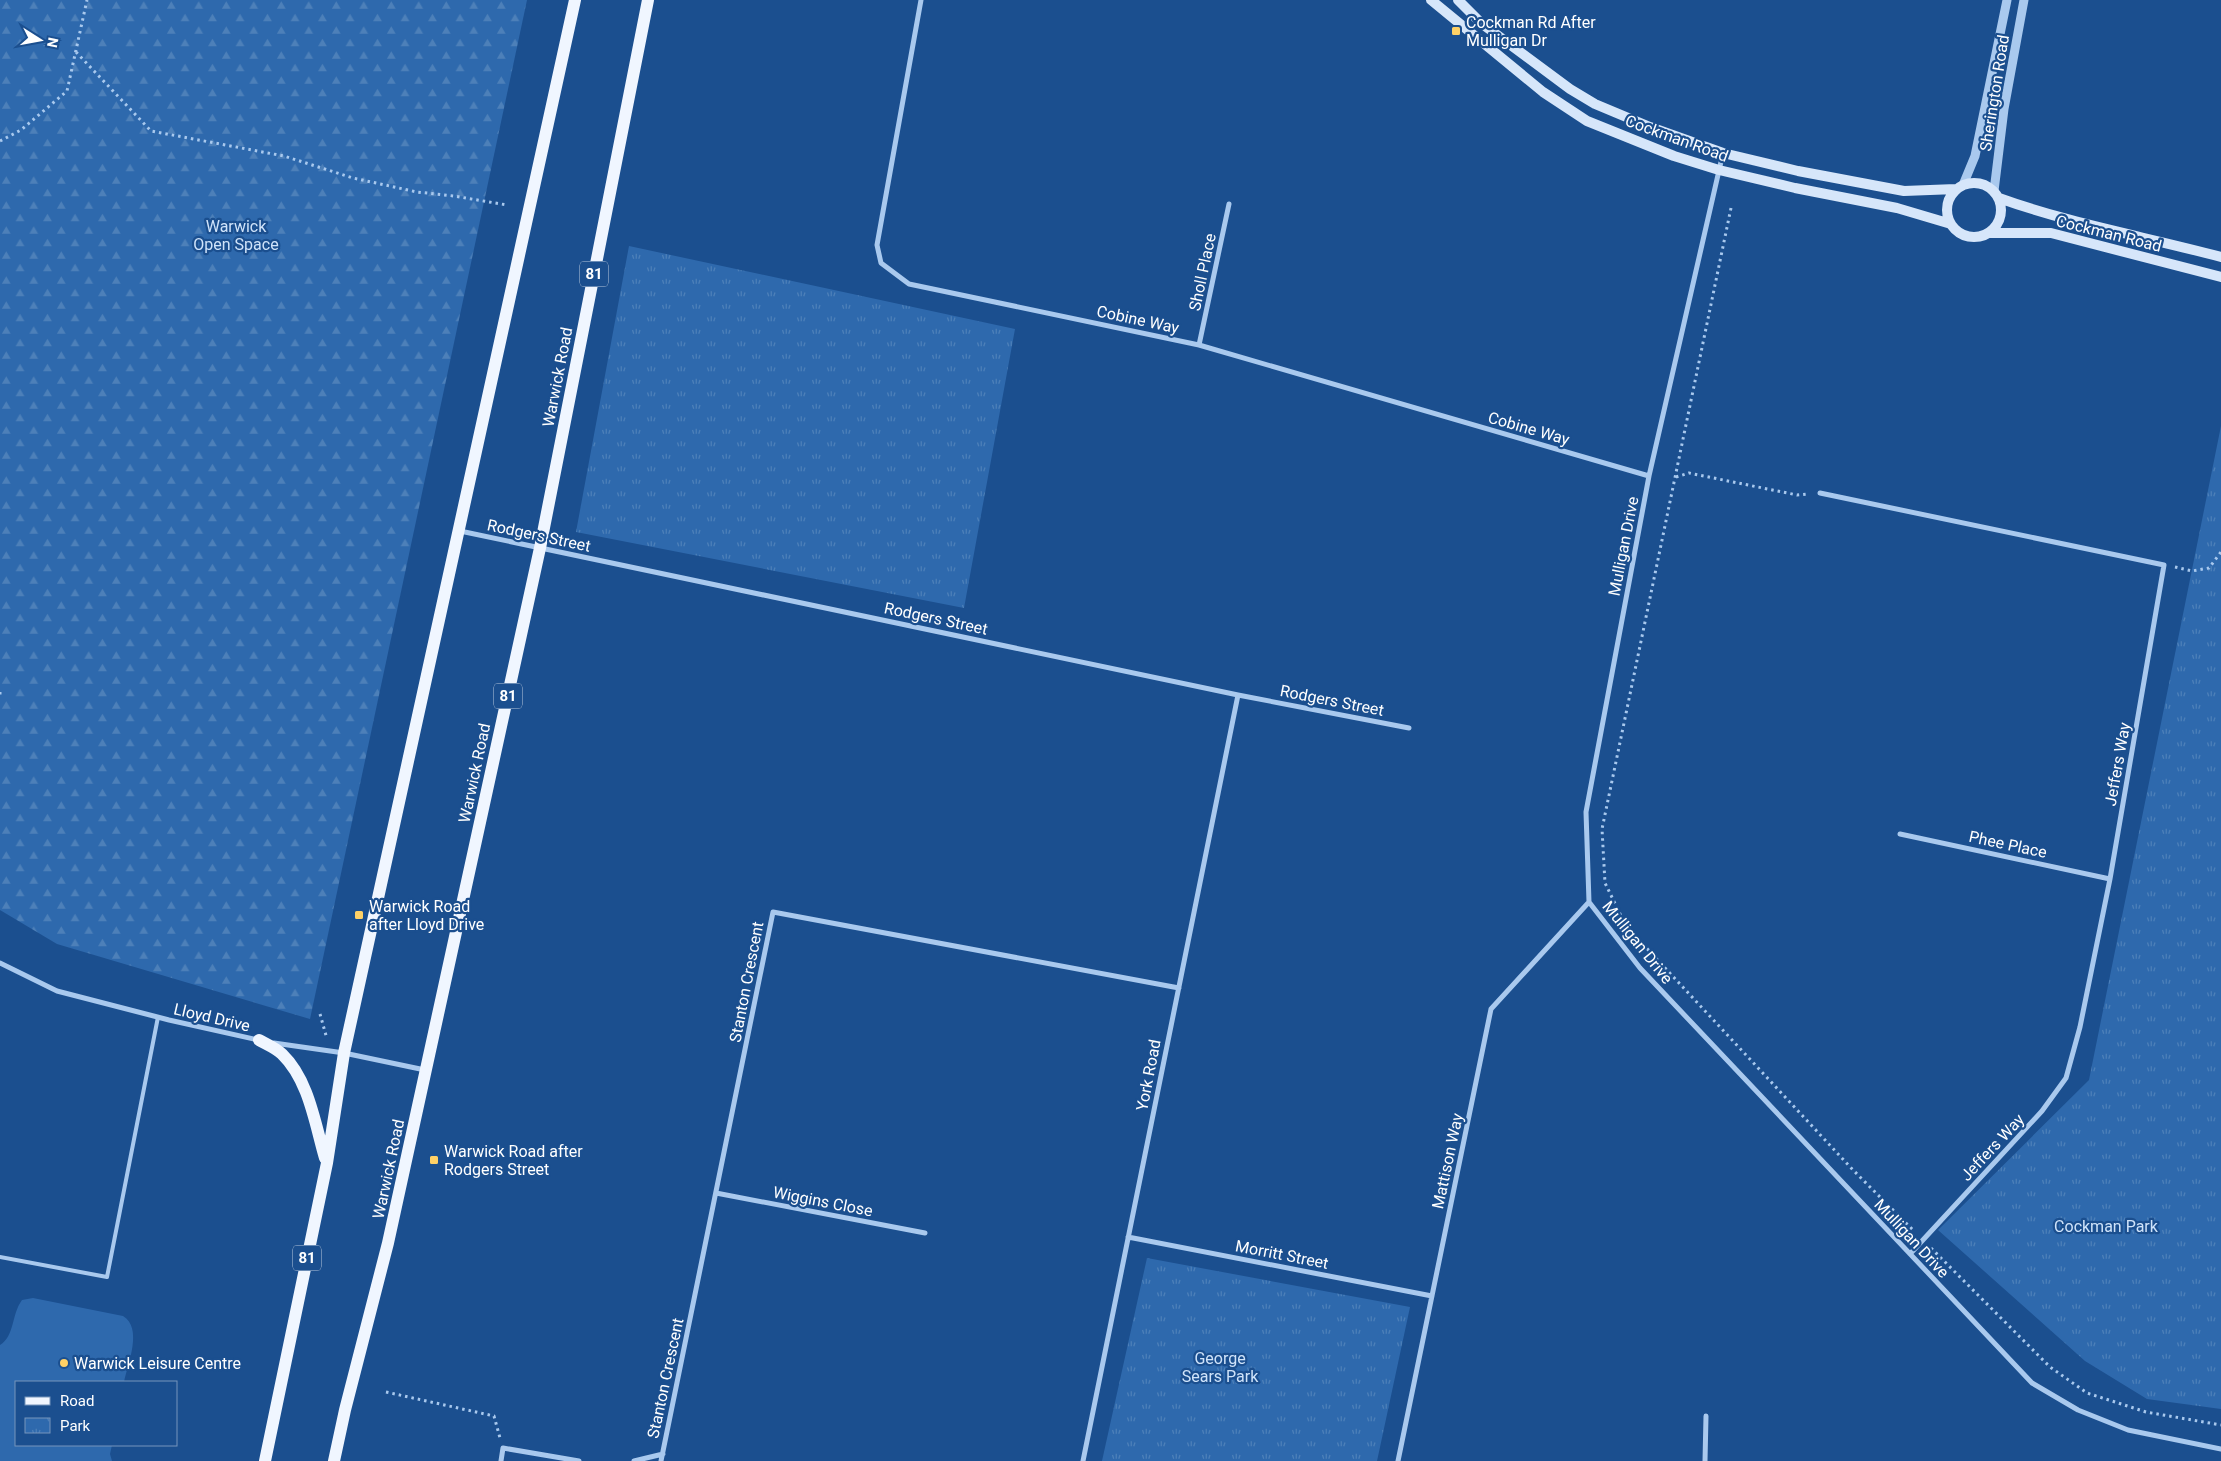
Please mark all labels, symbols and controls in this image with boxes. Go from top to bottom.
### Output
place label: Cockman Rd After Mulligan Dr [1466,13,1596,50]
north arrow [15,15,65,65]
marker: Cockman Rd After Mulligan Dr [1450,25,1462,37]
street label: Sherington Road [1976,33,2013,153]
text: N [44,36,62,49]
street label: Cockman Road [1623,111,1731,166]
street label: Cockman Road [2054,211,2164,256]
park label: Warwick Open Space [193,217,279,254]
street label: Sholl Place [1185,232,1220,313]
road number: 81 [580,262,608,286]
street label: Cobine Way [1095,301,1181,338]
street label: Warwick Road [539,326,576,429]
street label: Cobine Way [1486,408,1572,449]
street label: Mulligan Drive [1605,495,1642,597]
street label: Rodgers Street [485,515,592,556]
street label: Rodgers Street [882,598,989,639]
street label: Rodgers Street [1278,681,1385,720]
road number: 81 [494,684,522,708]
street label: Jeffers Way [2101,720,2134,807]
street label: Warwick Road [455,722,494,825]
street label: Phee Place [1967,827,2049,862]
place label: Warwick Road after Lloyd Drive [369,897,484,934]
street label: Mulligan Drive [1598,897,1677,988]
marker: Warwick Road after Lloyd Drive [353,909,365,921]
street label: Stanton Crescent [725,920,768,1044]
street label: Lloyd Drive [172,999,252,1036]
street label: York Road [1132,1038,1165,1112]
street label: Jeffers Way [1957,1110,2028,1185]
street label: Mattison Way [1428,1111,1467,1211]
street label: Warwick Road [369,1118,408,1221]
place label: Warwick Road after Rodgers Street [444,1142,583,1179]
marker: Warwick Road after Rodgers Street [428,1154,440,1166]
street label: Wiggins Close [771,1183,874,1220]
street label: Mulligan Drive [1870,1195,1953,1282]
park label: Cockman Park [2054,1217,2159,1236]
street label: Morritt Street [1234,1236,1330,1273]
road number: 81 [293,1246,321,1270]
street label: Stanton Crescent [643,1316,688,1440]
park label: George Sears Park [1182,1349,1259,1386]
place label: Warwick Leisure Centre [74,1354,241,1373]
marker: Warwick Leisure Centre [58,1357,70,1369]
legend [15,1381,178,1446]
text: Road [60,1392,94,1410]
text: Park [60,1417,91,1435]

